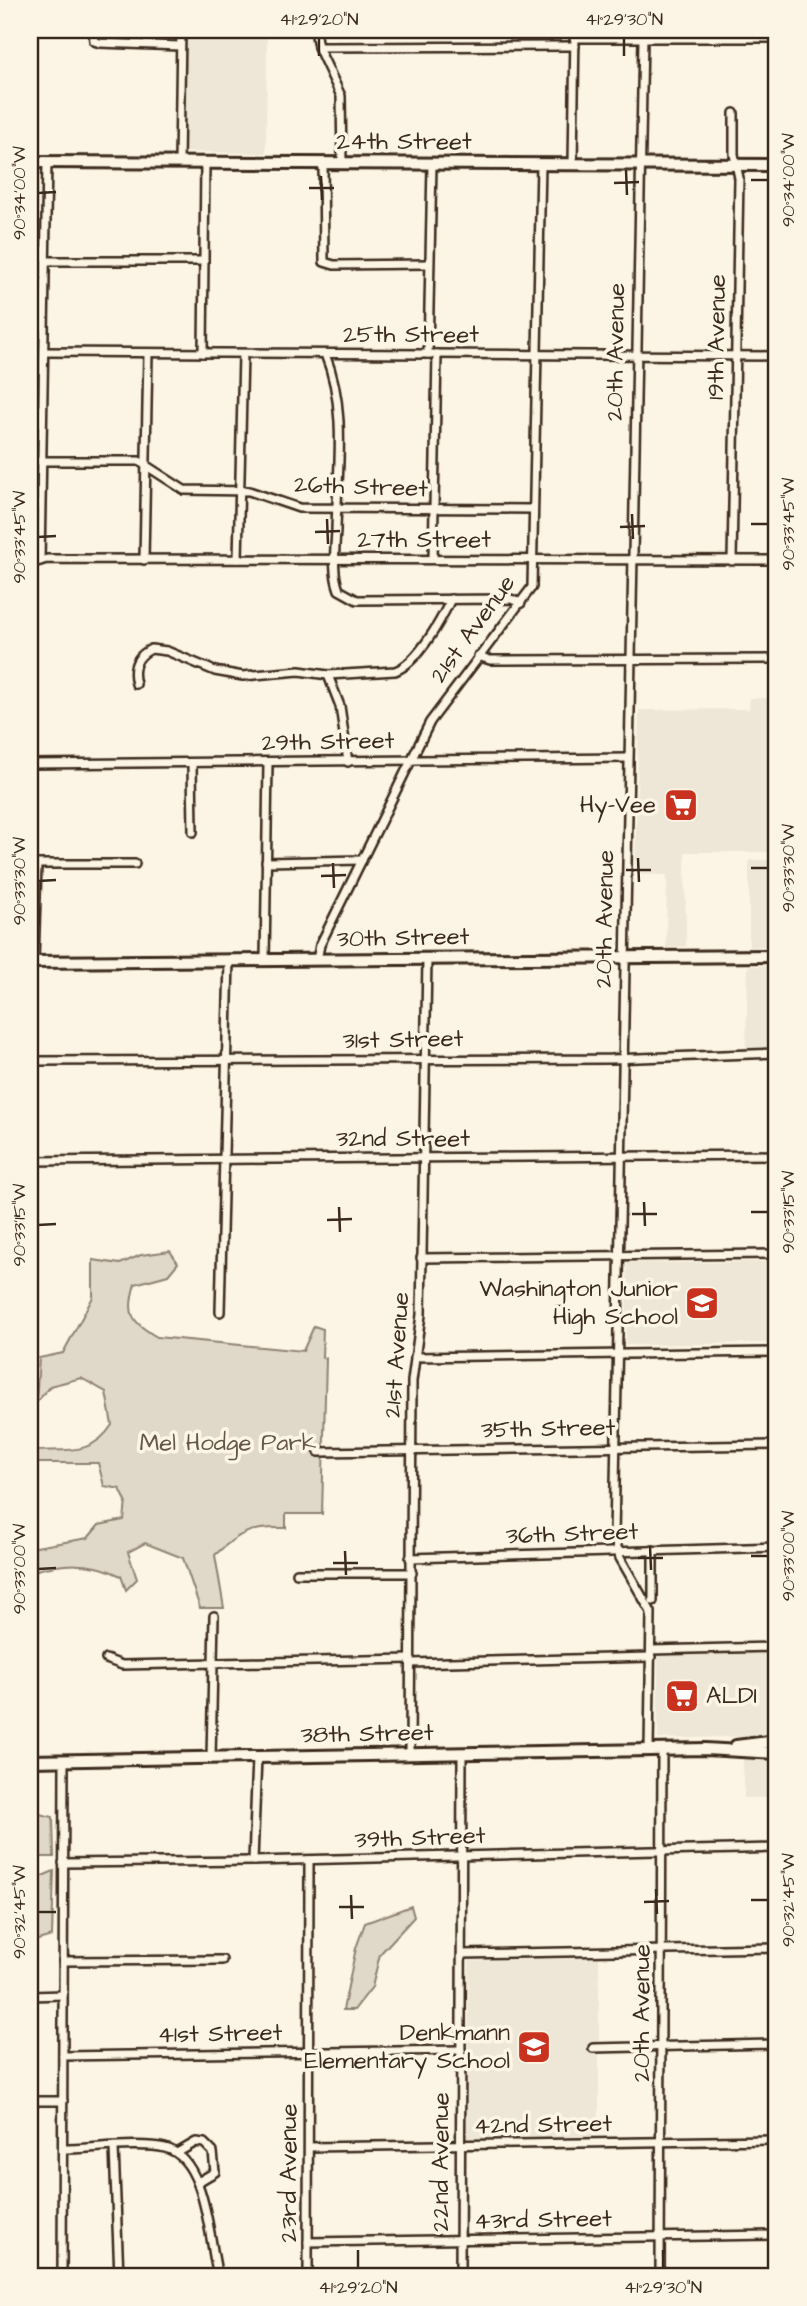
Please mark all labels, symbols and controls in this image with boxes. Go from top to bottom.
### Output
text: 41°29'20"N [279,7,359,32]
text: 41°29'30"N [585,7,663,32]
street label: 24th Street [336,125,472,159]
text: 90°34'00"W [776,133,801,227]
text: 90°34'00"W [7,146,32,240]
street label: 19th Avenue [699,274,735,400]
street label: 20th Avenue [598,283,634,421]
street label: 25th Street [343,318,479,352]
street label: 26th Street [293,468,429,506]
text: 90°33'45"W [776,477,801,570]
text: 90°33'45"W [7,490,32,583]
street label: 27th Street [357,523,491,557]
street label: 21st Avenue [422,568,524,690]
street label: 29th Street [261,724,395,760]
supermarket icon: Hy-Vee [662,786,700,824]
place label: Hy-Vee [580,788,656,823]
text: 90°33'30"W [776,824,801,912]
text: 90°33'30"W [7,837,32,925]
street label: 20th Avenue [587,850,623,988]
street label: 30th Street [336,920,470,956]
street label: 31st Street [342,1022,464,1058]
street label: 32nd Street [336,1122,470,1156]
text: 90°33'15"W [776,1170,801,1254]
text: 90°33'15"W [7,1183,32,1267]
place label: Washington Junior High School [479,1272,678,1335]
school or university icon: Washington Junior High School [683,1284,721,1322]
street label: 21st Avenue [376,1291,418,1419]
street label: 35th Street [480,1411,616,1447]
park label: Mel Hodge Park [139,1426,317,1461]
text: 90°33'00"W [776,1511,801,1601]
street label: 36th Street [505,1515,639,1553]
text: 90°33'00"W [7,1524,32,1614]
supermarket icon: ALDI [663,1677,701,1715]
place label: ALDI [706,1679,757,1713]
street label: 38th Street [300,1716,434,1752]
street label: 39th Street [354,1819,486,1857]
text: 90°32'45"W [776,1853,801,1947]
text: 90°32'45"W [7,1865,32,1959]
street label: 20th Avenue [625,1944,659,2082]
street label: 41st Street [157,2016,283,2052]
place label: Denkmann Elementary School [304,2016,510,2079]
school or university icon: Denkmann Elementary School [515,2028,553,2066]
street label: 22nd Avenue [424,2092,458,2232]
street label: 23rd Avenue [272,2103,306,2243]
street label: 42nd Street [474,2107,613,2143]
street label: 43rd Street [474,2202,612,2238]
text: 41°29'20"N [318,2275,398,2300]
text: 41°29'30"N [624,2275,702,2300]

